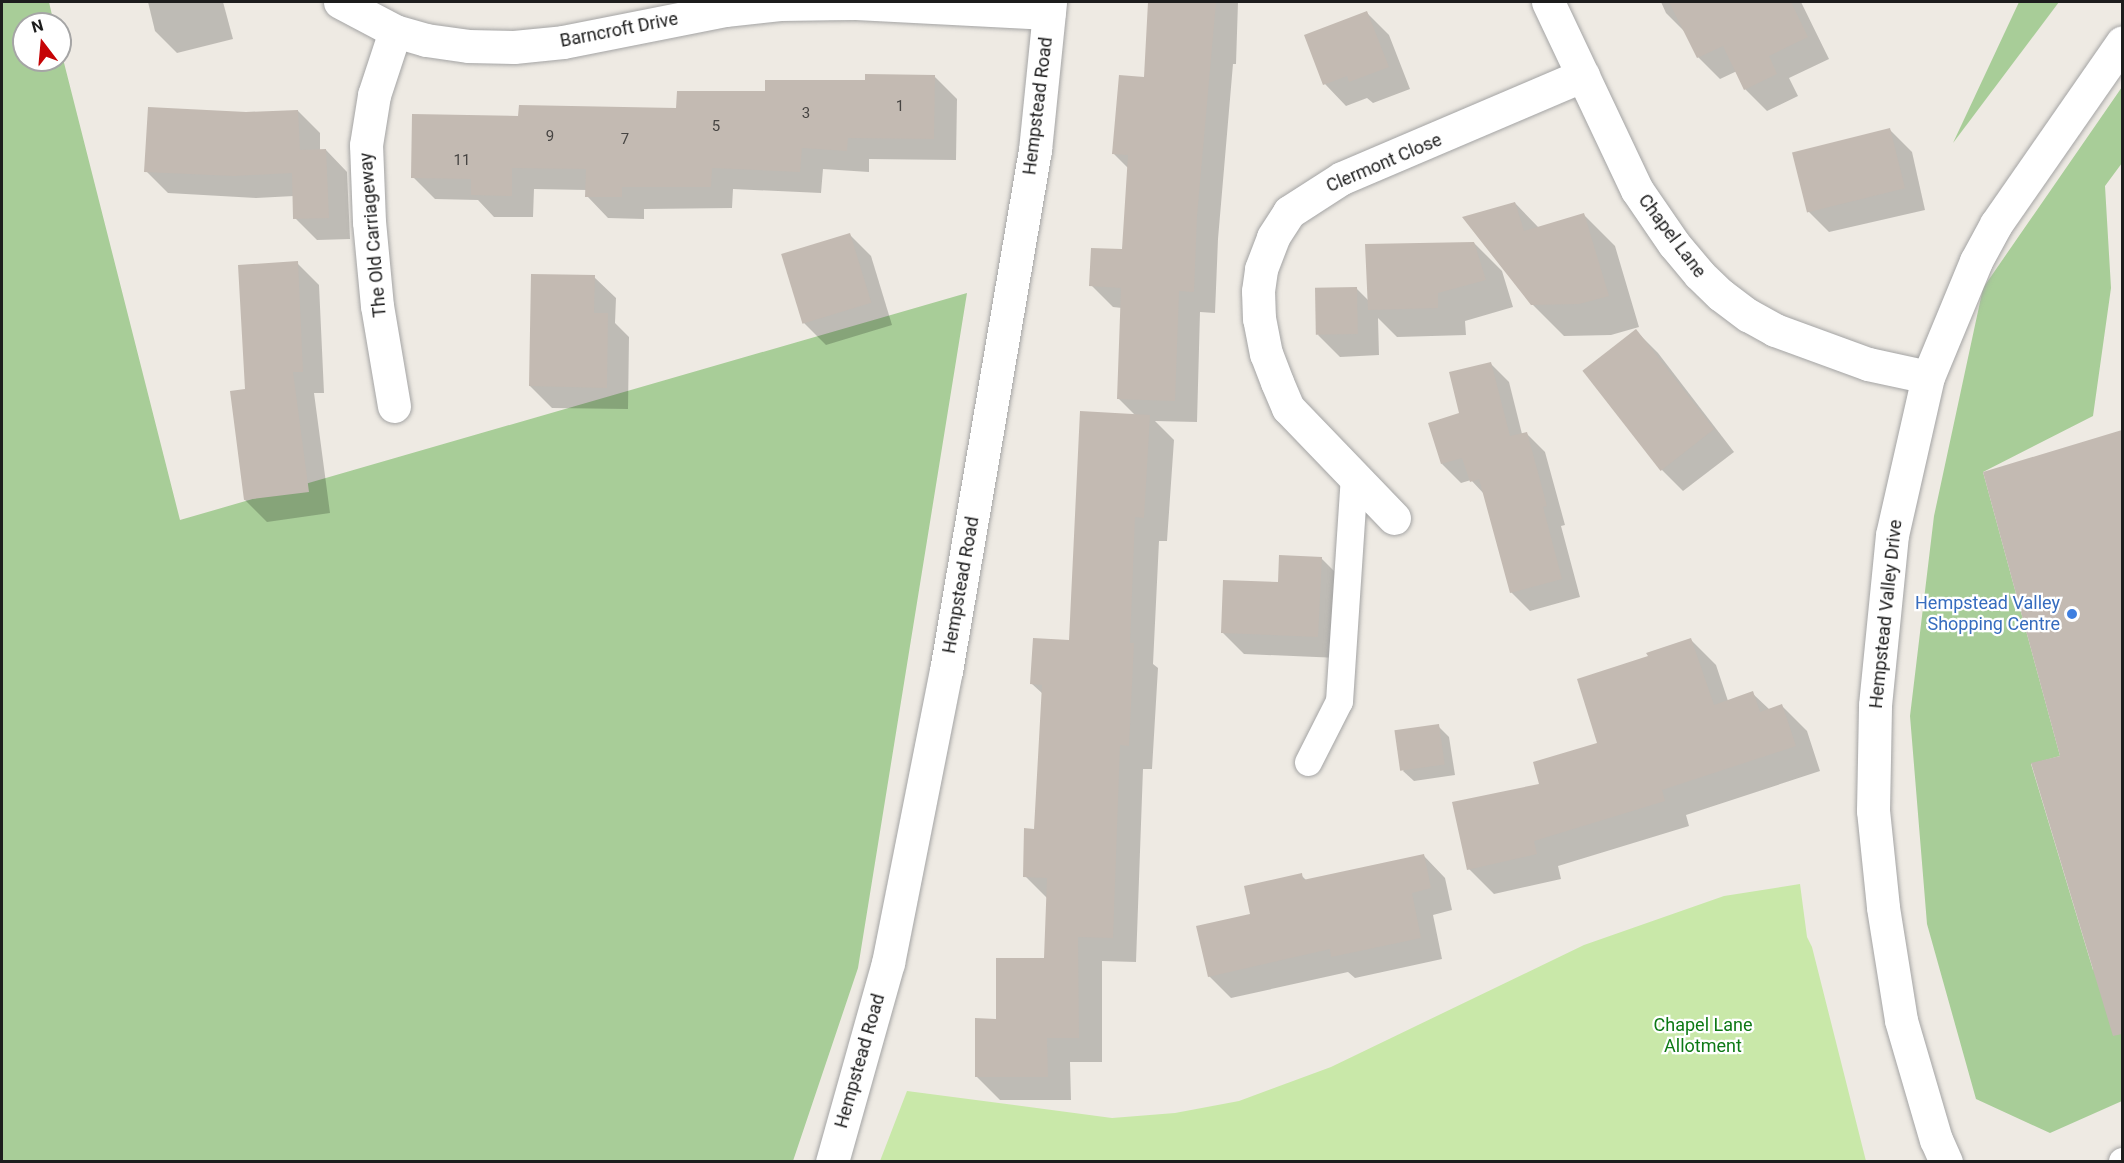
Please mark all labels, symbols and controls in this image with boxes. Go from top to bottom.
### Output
street label: Barncroft Drive [558,8,680,52]
north arrow [12,12,72,72]
text: N [29,15,45,37]
street label: Hempstead Road [1019,36,1057,176]
house number: 1 [896,98,904,116]
house number: 3 [802,105,810,123]
house number: 5 [712,118,720,136]
house number: 9 [546,128,554,146]
street label: Clermont Close [1323,129,1445,197]
house number: 7 [621,131,629,149]
street label: The Old Carriageway [355,152,391,318]
house number: 11 [454,152,470,170]
street label: Chapel Lane [1634,190,1710,282]
street label: Hempstead Road [938,515,984,655]
street label: Hempstead Valley Drive [1865,518,1907,710]
place label: Hempstead Valley Shopping Centre [1915,593,2060,636]
marker: Hempstead Valley Shopping Centre [2065,607,2079,621]
street label: Hempstead Road [831,991,889,1131]
park label: Chapel Lane Allotment [1654,1015,1752,1058]

